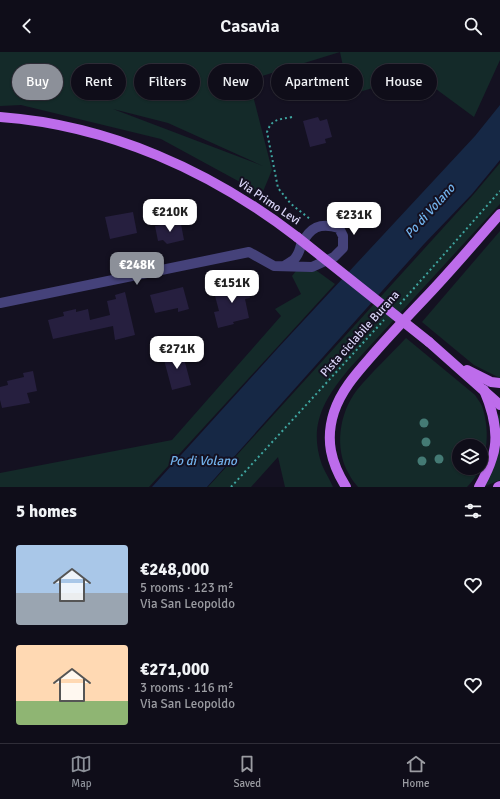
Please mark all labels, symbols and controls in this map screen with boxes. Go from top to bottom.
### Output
icon: back [16,15,38,37]
text: Casavia [220,15,280,37]
icon: search [462,15,484,37]
chip: Buy [12,64,63,100]
chip: Rent [71,64,126,100]
chip: Filters [134,64,200,100]
chip: New [208,64,263,100]
chip: Apartment [271,64,363,100]
chip: House [371,64,437,100]
street label: Via Primo Levi [235,176,303,228]
water label: Po di Volano [401,180,459,242]
pin: €210K [142,199,198,233]
pin: €231K [326,202,382,236]
text: €210K [152,204,188,220]
text: €231K [336,207,372,223]
pin: €248K [109,252,165,286]
text: €248K [119,257,155,273]
pin: €151K [204,270,260,304]
text: €151K [214,275,250,291]
street label: Pista ciclabile Burana [317,288,403,380]
pin: €271K [149,336,205,370]
text: €271K [159,341,195,357]
map controls [452,439,488,475]
button: layers [452,439,488,475]
water label: Po di Volano [169,453,238,469]
icon: filters [462,500,484,522]
text: 5 homes [16,501,77,522]
text: €248,000 [140,559,209,580]
icon: home [48,561,96,609]
icon: heart [462,574,484,596]
text: 5 rooms · 123 m² [140,580,233,596]
text: Via San Leopoldo [140,596,235,612]
text: €271,000 [140,659,209,680]
icon: home [48,661,96,709]
icon: heart [462,674,484,696]
text: 3 rooms · 116 m² [140,680,233,696]
text: Via San Leopoldo [140,696,235,712]
tab: Map [70,753,92,790]
tab: Saved [233,753,261,790]
tab: Home [402,753,430,790]

